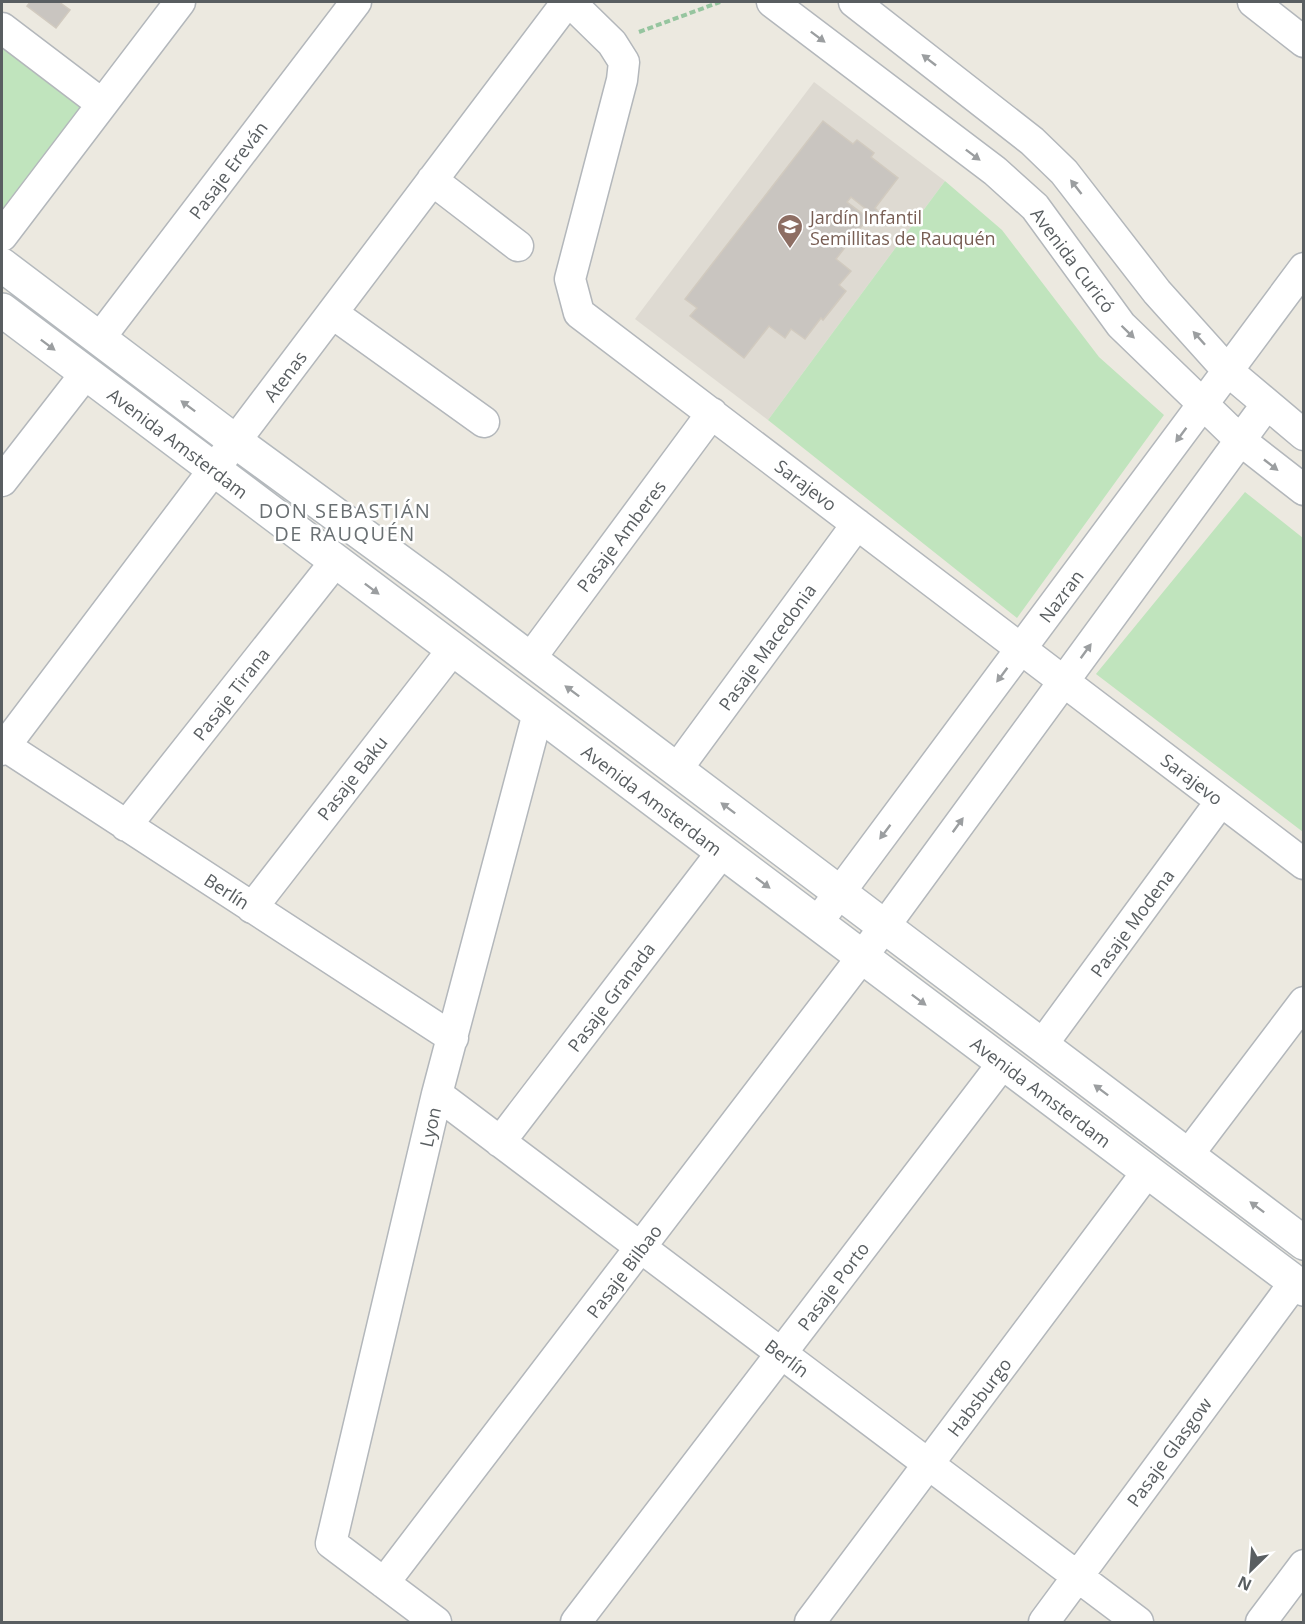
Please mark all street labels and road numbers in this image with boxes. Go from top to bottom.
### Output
street label: Pasaje Ereván [183,116,273,224]
street label: Avenida Curicó [1026,203,1120,317]
street label: Atenas [258,346,312,406]
street label: Avenida Amsterdam [103,382,253,504]
street label: Sarajevo [770,454,842,516]
street label: Pasaje Amberes [571,475,671,597]
street label: Nazran [1033,565,1089,627]
street label: Pasaje Macedonia [713,579,821,715]
street label: Pasaje Tirana [187,643,275,745]
street label: Pasaje Baku [311,731,393,825]
street label: Avenida Amsterdam [577,739,727,861]
street label: Sarajevo [1156,748,1228,810]
street label: Pasaje Modena [1085,864,1179,982]
street label: Berlín [200,868,254,914]
street label: Pasaje Granada [562,937,660,1057]
street label: Avenida Amsterdam [966,1031,1116,1153]
street label: Lyon [414,1105,446,1149]
street label: Pasaje Bilbao [581,1219,667,1323]
street label: Pasaje Porto [792,1237,874,1335]
street label: Berlín [760,1334,814,1382]
street label: Habsburgo [941,1353,1017,1441]
street label: Pasaje Glasgow [1121,1393,1217,1511]

